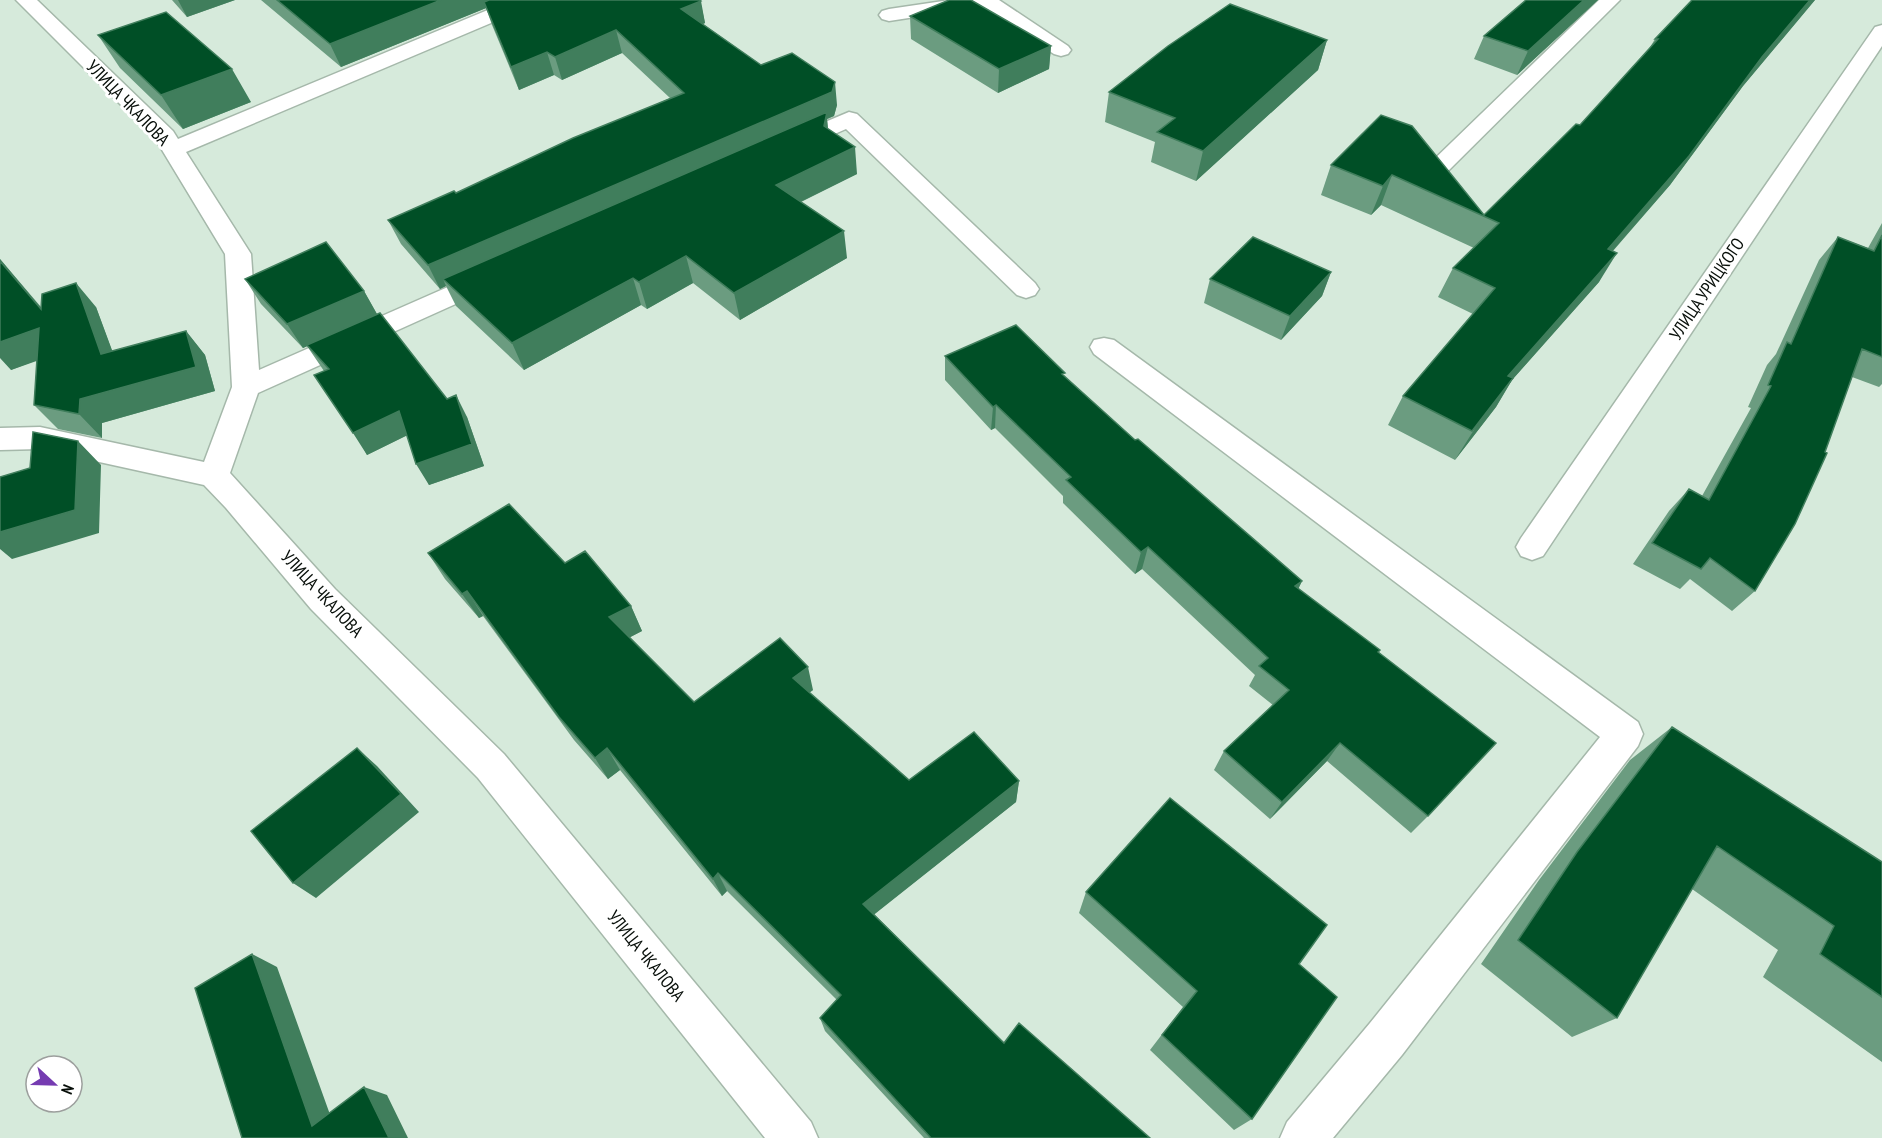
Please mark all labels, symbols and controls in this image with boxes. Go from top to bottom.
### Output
street label: УЛИЦА ЧКАЛОВА [82,55,175,151]
street label: УЛИЦА УРИЦКОГО [1664,233,1749,344]
street label: УЛИЦА ЧКАЛОВА [276,545,369,642]
street label: УЛИЦА ЧКАЛОВА [603,906,690,1006]
north arrow [24,1054,84,1114]
text: N [57,1082,79,1097]

